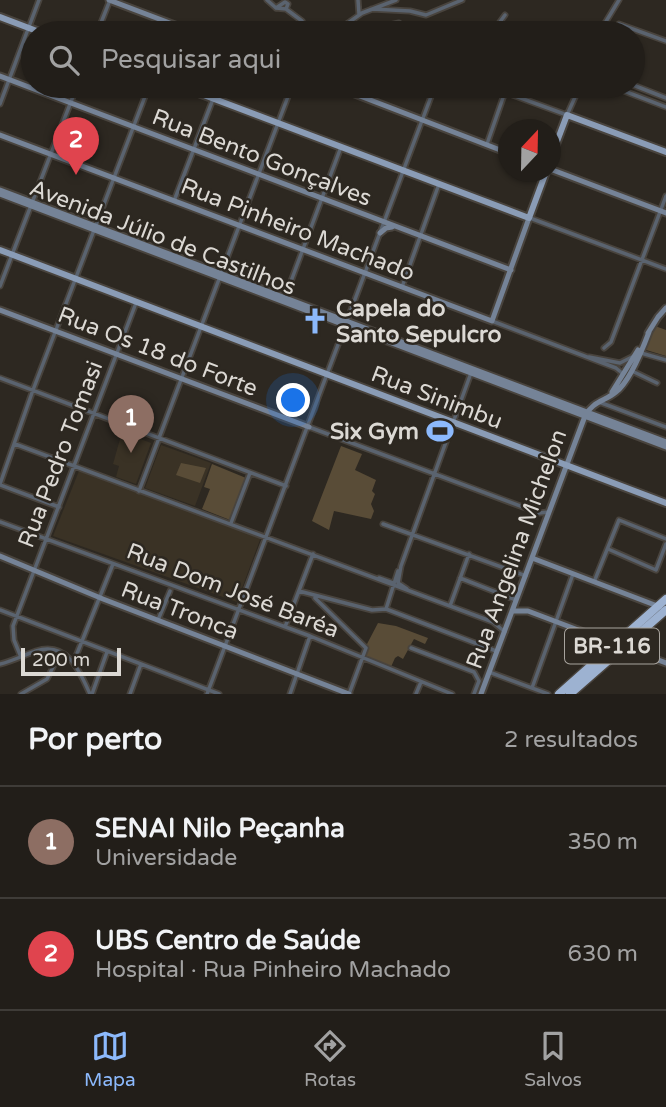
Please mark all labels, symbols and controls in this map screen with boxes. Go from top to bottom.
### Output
search box [21,21,645,98]
icon: search [45,41,83,79]
text: Pesquisar aqui [101,44,281,75]
street label: Rua Bento Gonçalves [148,103,375,213]
pin: 2 [53,117,99,175]
north arrow [498,119,561,182]
street label: Rua Pinheiro Machado [177,172,419,287]
street label: Avenida Júlio de Castilhos [25,174,300,302]
place label: Capela do Santo Sepulcro [336,295,502,349]
street label: Rua Os 18 do Forte [54,301,261,403]
church icon: Capela do Santo Sepulcro [300,306,330,336]
street label: Rua Pedro Tomasi [12,357,109,552]
street label: Rua Sinimbu [367,360,506,436]
your location [276,383,310,417]
pin: 1 [108,395,154,453]
sports icon: Six Gym [425,416,455,446]
place label: Six Gym [330,418,419,446]
street label: Rua Angelina Michelon [461,426,573,673]
street label: Rua Dom José Baréa [122,538,343,644]
street label: Rua Tronca [117,576,242,646]
road number: BR-116 [565,628,659,664]
scale bar [21,645,121,677]
text: 200 m [32,649,90,671]
text: Por perto [28,721,162,758]
text: 2 resultados [504,726,638,754]
text: SENAI Nilo Peçanha [95,813,345,844]
text: 1 [44,828,58,856]
text: 350 m [568,828,638,856]
text: Universidade [95,844,237,872]
text: UBS Centro de Saúde [95,925,361,956]
text: 2 [44,940,58,968]
text: 630 m [568,940,638,968]
text: Hospital · Rua Pinheiro Machado [95,956,451,984]
tab: Mapa [84,1027,136,1091]
tab: Rotas [304,1027,356,1091]
tab: Salvos [524,1027,582,1091]

